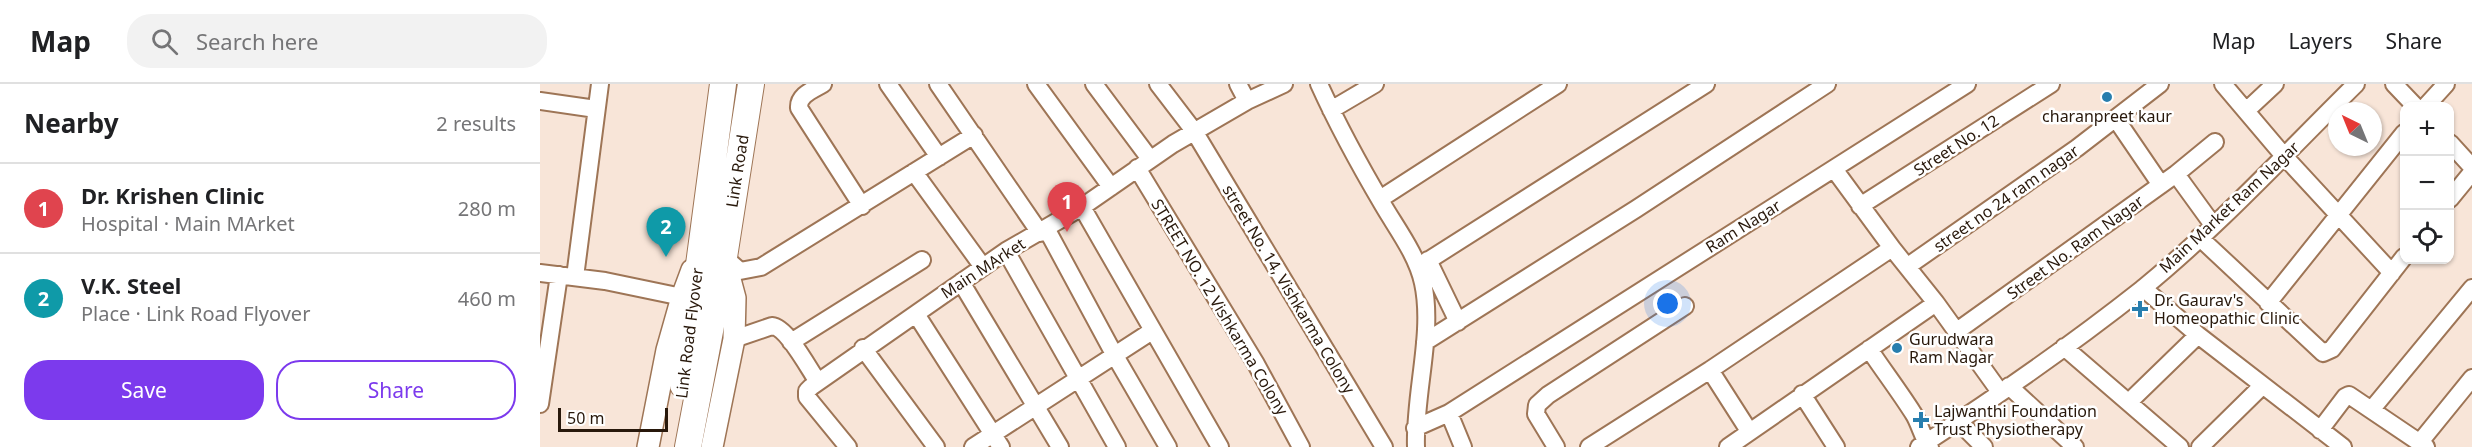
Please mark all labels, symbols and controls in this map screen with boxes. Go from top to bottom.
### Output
search box [127,14,547,68]
text: Map [30,22,91,60]
icon: search [148,25,181,58]
text: Search here [196,26,318,56]
text: Map [2212,27,2256,55]
text: Layers [2289,27,2353,55]
text: Share [2386,27,2442,55]
marker: charanpreet kaur [2100,90,2114,104]
north arrow [2328,102,2382,156]
map controls [2400,102,2454,264]
button: + [2400,102,2454,156]
text: Nearby [24,105,119,141]
place label: charanpreet kaur [2042,105,2172,127]
street label: Street No. 12 [1909,109,2003,181]
text: 2 results [436,110,516,137]
street label: Link Road [720,133,754,209]
street label: Main Market Ram Nagar [2154,136,2304,278]
street label: street no 24 ram nagar [1929,139,2083,257]
button: − [2400,156,2454,210]
text: Dr. Krishen Clinic [81,180,264,210]
street label: street No. 14, Vishkarma Colony [1218,181,1361,398]
pin: 1 [1048,182,1086,232]
street label: Street No. Ram Nagar [2002,190,2148,304]
street label: Ram Nagar [1701,194,1785,258]
text: 1 [38,195,49,222]
text: 280 m [458,195,516,222]
street label: STREET NO. 12 Vishkarma Colony [1147,195,1294,420]
pin: 2 [646,208,686,257]
text: Hospital · Main MArket [81,210,295,237]
button: locate [2400,210,2454,264]
street label: Main MArket [937,232,1030,303]
street label: Link Road Flyover [670,266,708,400]
text: V.K. Steel [81,270,181,300]
text: 2 [38,285,49,312]
text: 460 m [458,285,516,312]
your location [1653,289,1682,318]
place label: Dr. Gaurav's Homeopathic Clinic [2154,289,2300,329]
text: Place · Link Road Flyover [81,300,310,327]
marker: Dr. Gaurav's Homeopathic Clinic [2131,300,2149,318]
place label: Gurudwara Ram Nagar [1909,328,1994,368]
marker: Gurudwara Ram Nagar [1890,341,1904,355]
button: Save [24,360,264,420]
button: Share [276,360,516,420]
place label: Lajwanthi Foundation Trust Physiotherapy [1934,400,2097,440]
scale bar [558,405,668,432]
text: 50 m [567,407,604,429]
marker: Lajwanthi Foundation Trust Physiotherapy [1912,411,1930,429]

